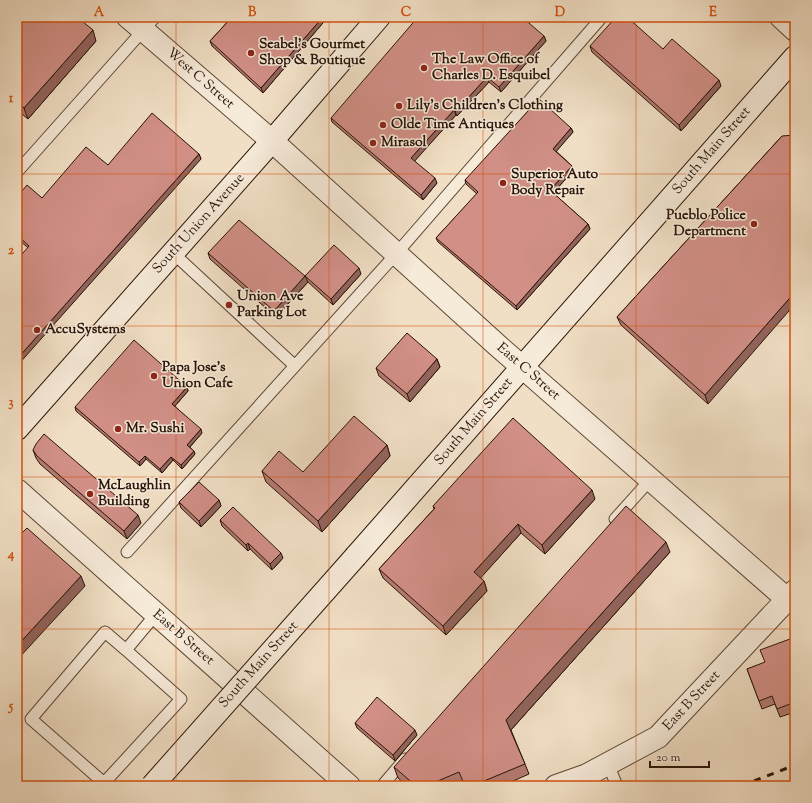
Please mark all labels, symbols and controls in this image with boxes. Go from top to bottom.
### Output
text: A [94,4,105,22]
text: B [248,4,257,22]
text: C [401,4,411,22]
text: D [555,4,565,22]
text: E [709,4,717,22]
place label: Seabel's Gourmet Shop & Boutique [259,35,366,71]
street label: West C Street [162,44,239,114]
marker: Seabel's Gourmet Shop & Boutique [246,48,256,58]
place label: The Law Office of Charles D. Esquibel [432,50,551,86]
marker: The Law Office of Charles D. Esquibel [419,63,429,73]
text: 1 [9,90,14,108]
place label: Lily's Children's Clothing [407,96,563,116]
marker: Lily's Children's Clothing [394,101,404,111]
street label: South Main Street [668,102,756,199]
place label: Olde Time Antiques [391,115,515,135]
marker: Olde Time Antiques [378,120,388,130]
place label: Mirasol [381,133,427,153]
marker: Mirasol [368,138,378,148]
place label: Superior Auto Body Repair [511,165,598,201]
street label: South Union Avenue [148,169,250,279]
marker: Superior Auto Body Repair [498,178,508,188]
place label: Pueblo Police Department [666,206,746,242]
marker: Pueblo Police Department [749,219,759,229]
text: 2 [8,242,15,260]
place label: Union Ave Parking Lot [237,287,307,323]
marker: Union Ave Parking Lot [224,300,234,310]
place label: AccuSystems [45,320,126,340]
marker: AccuSystems [32,325,42,335]
street label: East C Street [492,339,564,405]
place label: Papa Jose's Union Cafe [162,358,234,394]
marker: Papa Jose's Union Cafe [149,371,159,381]
street label: South Main Street [430,373,518,470]
text: 3 [8,394,14,412]
place label: Mr. Sushi [126,419,184,439]
marker: Mr. Sushi [113,424,123,434]
place label: McLaughlin Building [98,476,172,512]
marker: McLaughlin Building [85,489,95,499]
text: 4 [7,546,15,564]
street label: East B Street [148,605,218,671]
street label: South Main Street [215,617,304,713]
street label: East B Street [659,666,725,736]
text: 5 [8,698,14,716]
scale bar [650,743,709,769]
text: 20 m [656,749,681,767]

